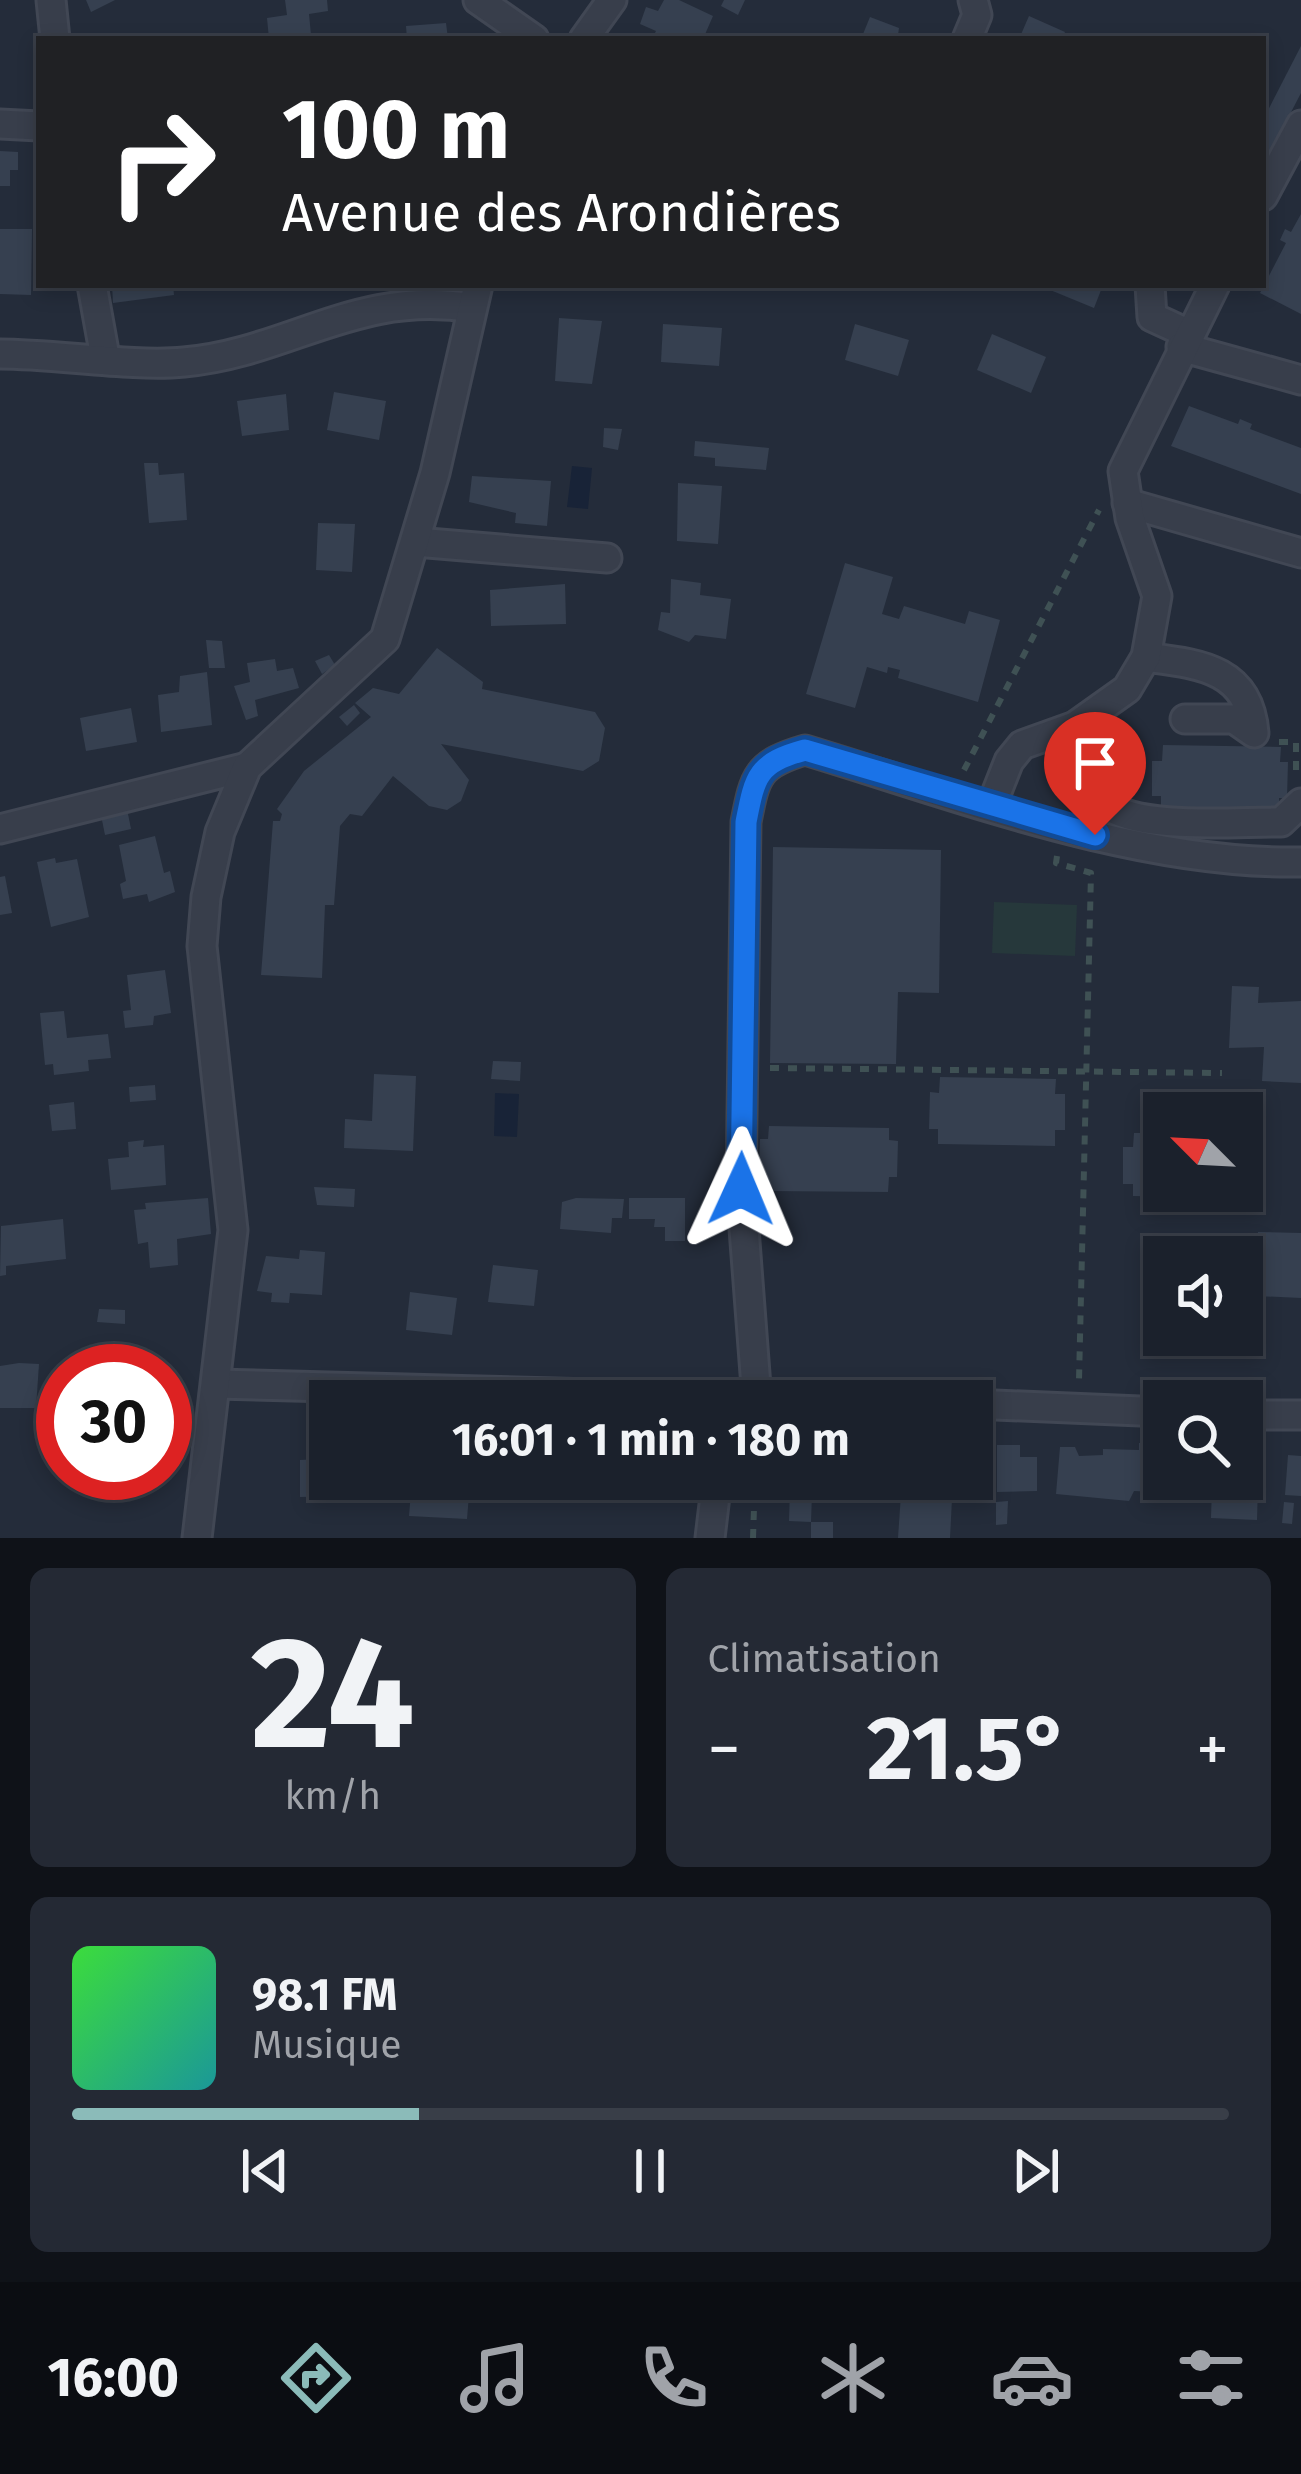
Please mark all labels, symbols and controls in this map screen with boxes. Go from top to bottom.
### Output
text: 100 m [282,79,510,180]
icon: right [84,84,240,240]
text: Avenue des Arondières [282,181,841,245]
pin [1044,712,1146,835]
icon: arrive [1062,730,1128,796]
north arrow [1143,1092,1263,1212]
map controls [1143,1092,1263,1500]
position arrow [678,1126,804,1252]
button: sound [1143,1236,1263,1356]
speed limit sign: 30 [36,1344,192,1500]
button: search [1143,1380,1263,1500]
text: 16:01 · 1 min · 180 m [452,1413,850,1467]
text: 24 [251,1601,415,1788]
text: Climatisation [708,1636,941,1682]
text: 21.5° [867,1695,1070,1803]
text: − [708,1710,741,1789]
text: + [1196,1710,1229,1789]
text: km/h [284,1773,381,1819]
text: 98.1 FM [252,1968,397,2022]
text: Musique [252,2022,402,2068]
icon: previous [232,2138,298,2204]
icon: pause [617,2138,683,2204]
icon: next [1003,2138,1069,2204]
icon: directions [274,2336,358,2420]
icon: music [453,2336,537,2420]
icon: phone [632,2336,716,2420]
icon: climate [811,2336,895,2420]
icon: car [990,2336,1074,2420]
icon: filters [1169,2336,1253,2420]
text: 16:00 [48,2346,179,2410]

